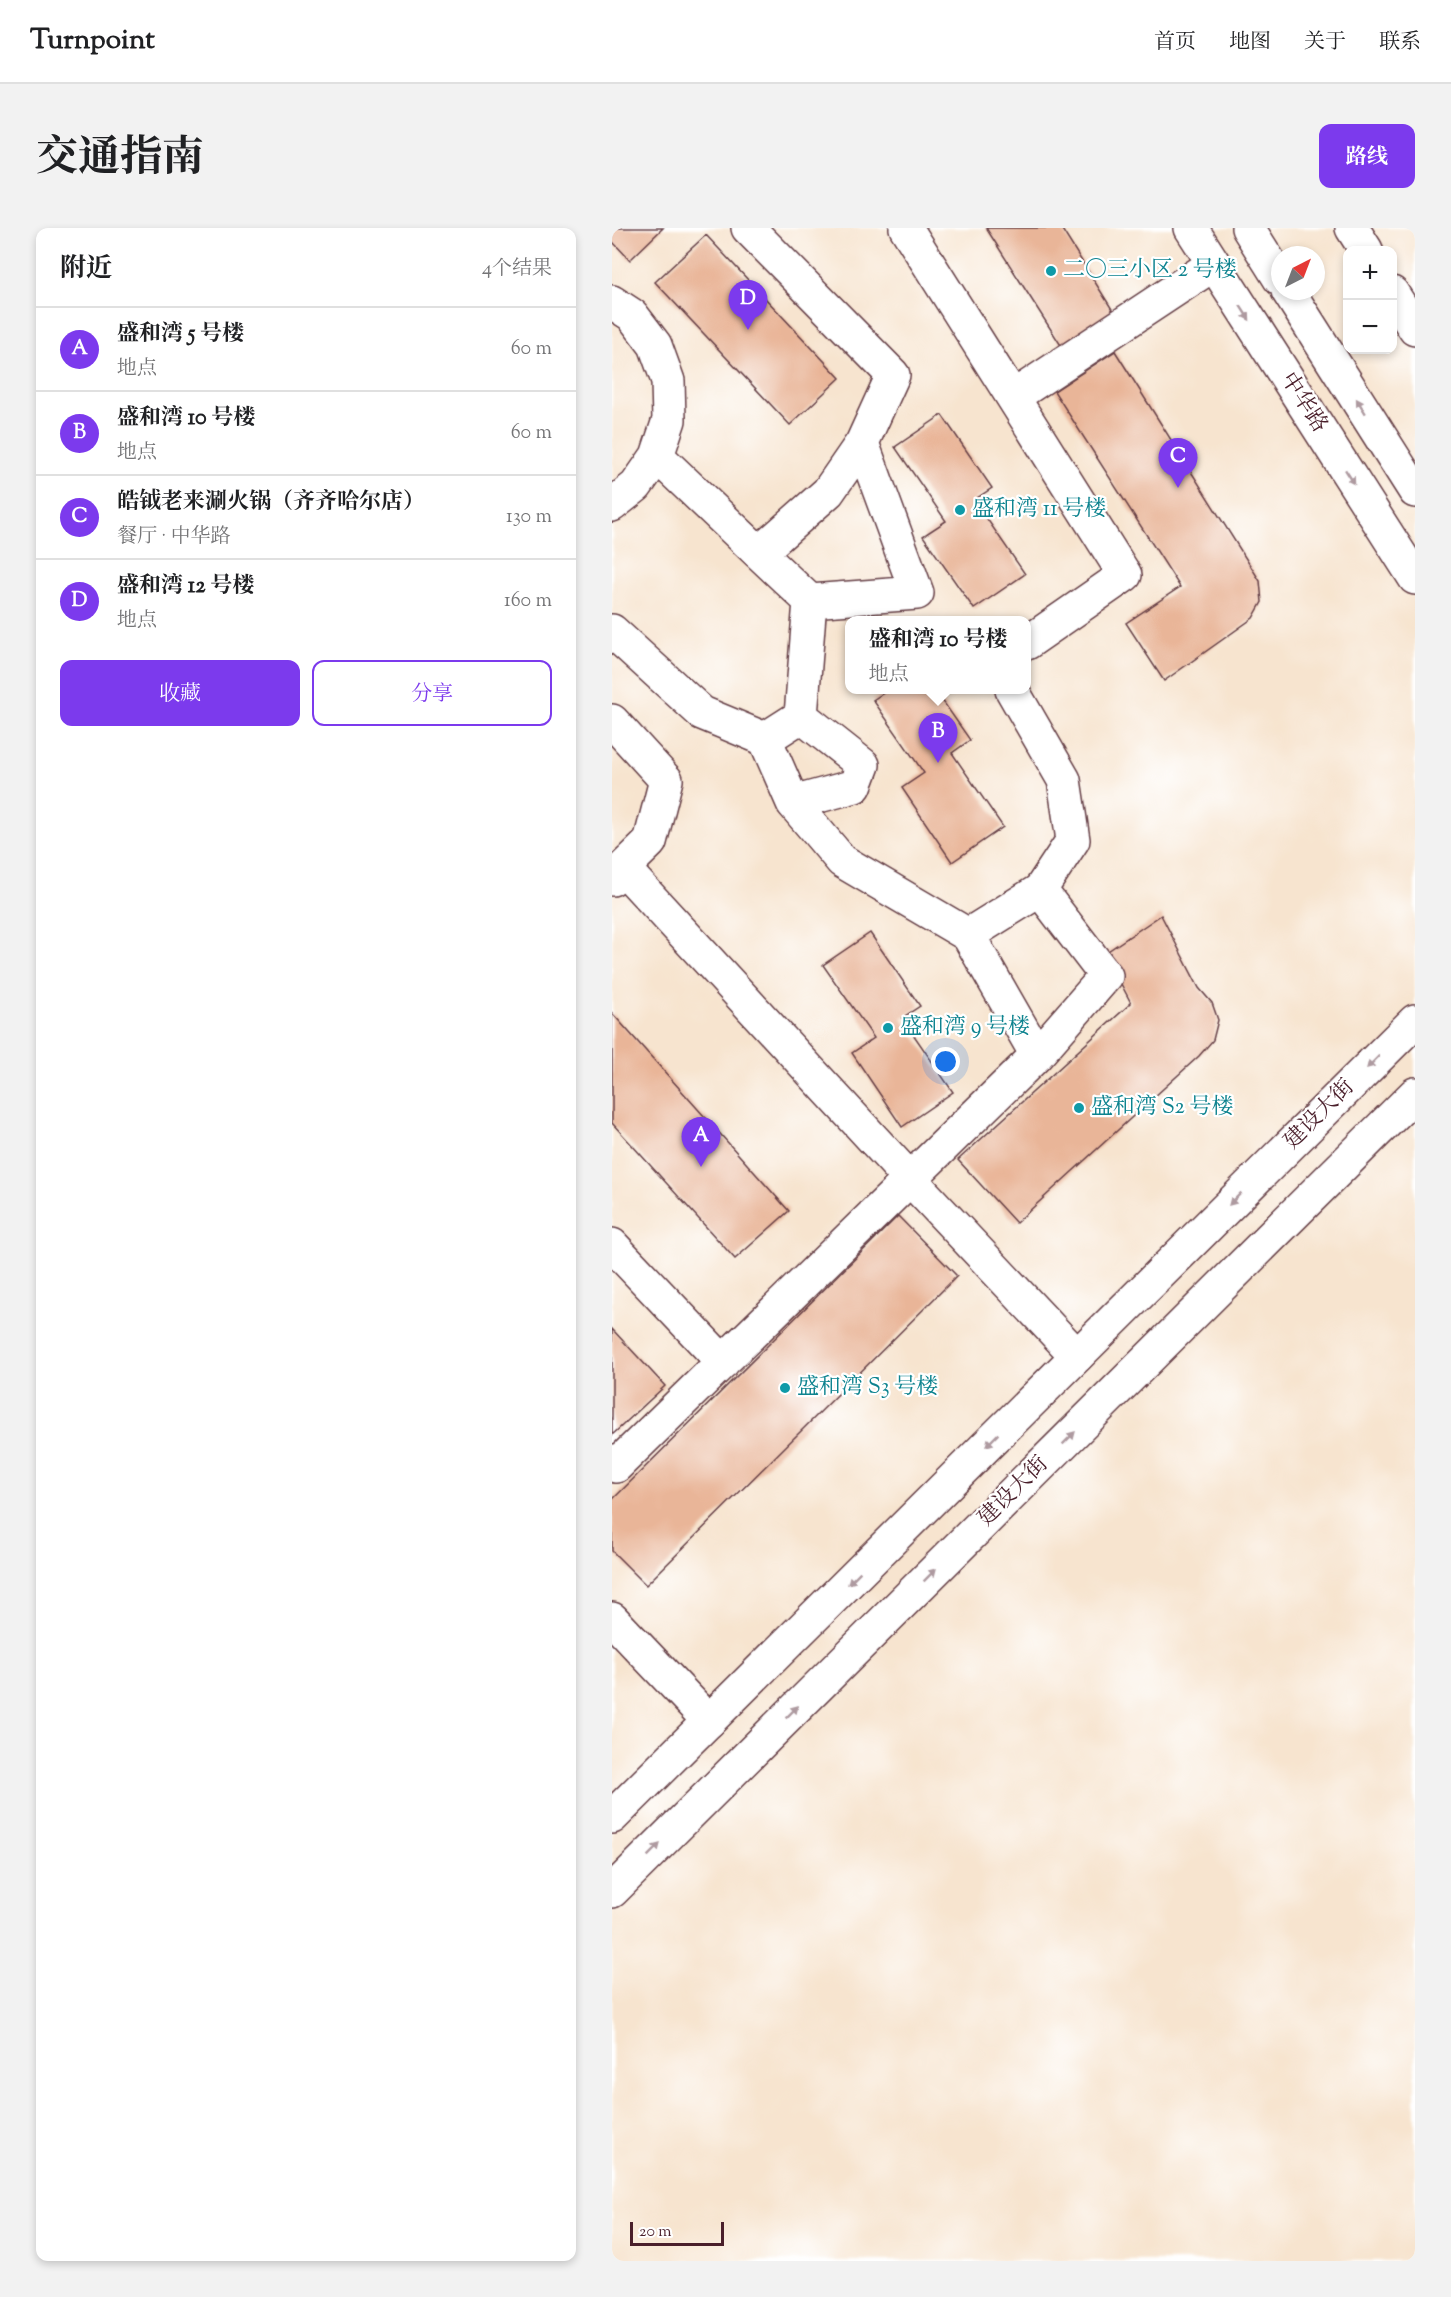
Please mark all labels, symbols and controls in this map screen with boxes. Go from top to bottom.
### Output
text: Turnpoint [30,21,155,61]
text: 首页 [1154,28,1196,58]
text: 地图 [1229,28,1271,58]
text: 关于 [1304,28,1346,58]
text: 联系 [1379,28,1421,58]
button: 路线 [1319,124,1415,188]
text: 交通指南 [36,130,204,190]
north arrow [1271,246,1325,300]
map controls [1343,246,1397,354]
button: + [1343,246,1397,300]
text: 附近 [60,251,112,288]
text: 4个结果 [482,255,552,284]
place label: 二〇三小区 2 号楼 [1063,255,1237,287]
marker: 二〇三小区 2 号楼 [1044,264,1058,278]
pin: D [728,280,768,330]
button: − [1343,300,1397,354]
one-way arrow [1239,304,1251,320]
text: 盛和湾 5 号楼 [117,319,244,351]
text: A [71,335,88,364]
text: 60 m [511,335,552,364]
text: 地点 [117,355,157,384]
street label: 中华路 [1272,367,1334,439]
one-way arrow [1356,398,1367,414]
text: 盛和湾 10 号楼 [117,403,255,435]
text: B [73,419,86,448]
text: 60 m [511,419,552,448]
pin: C [1158,438,1198,488]
text: 地点 [117,439,157,468]
one-way arrow [1344,469,1355,485]
text: 皓钺老来涮火锅（齐齐哈尔店） [117,487,425,519]
place label: 盛和湾 11 号楼 [972,494,1106,526]
text: C [71,503,88,532]
text: 130 m [506,503,552,532]
marker: 盛和湾 11 号楼 [953,503,967,517]
text: 餐厅 · 中华路 [117,523,231,552]
text: 盛和湾 12 号楼 [117,571,254,603]
text: D [72,587,87,616]
text: 160 m [504,587,552,616]
text: 地点 [117,607,157,636]
popup [845,616,1031,694]
text: 盛和湾 10 号楼 [869,625,1007,657]
button: 收藏 [60,660,300,726]
button: 分享 [312,660,552,726]
text: 地点 [869,661,909,690]
pin: B [918,714,958,763]
place label: 盛和湾 9 号楼 [900,1012,1030,1044]
marker: 盛和湾 9 号楼 [881,1021,895,1035]
your location [931,1047,960,1076]
one-way arrow [1366,1055,1381,1069]
street label: 建设大街 [1278,1073,1362,1157]
place label: 盛和湾 S2 号楼 [1091,1092,1234,1124]
marker: 盛和湾 S2 号楼 [1072,1101,1086,1115]
pin: A [682,1118,721,1167]
one-way arrow [1228,1192,1242,1207]
place label: 盛和湾 S3 号楼 [797,1372,938,1404]
marker: 盛和湾 S3 号楼 [778,1381,792,1395]
one-way arrow [1061,1431,1075,1445]
one-way arrow [986,1433,1000,1447]
street label: 建设大街 [972,1450,1056,1534]
one-way arrow [923,1568,938,1582]
one-way arrow [847,1570,861,1584]
one-way arrow [784,1706,798,1720]
one-way arrow [646,1843,660,1857]
scale bar [630,2219,724,2246]
text: 20 m [639,2221,672,2244]

